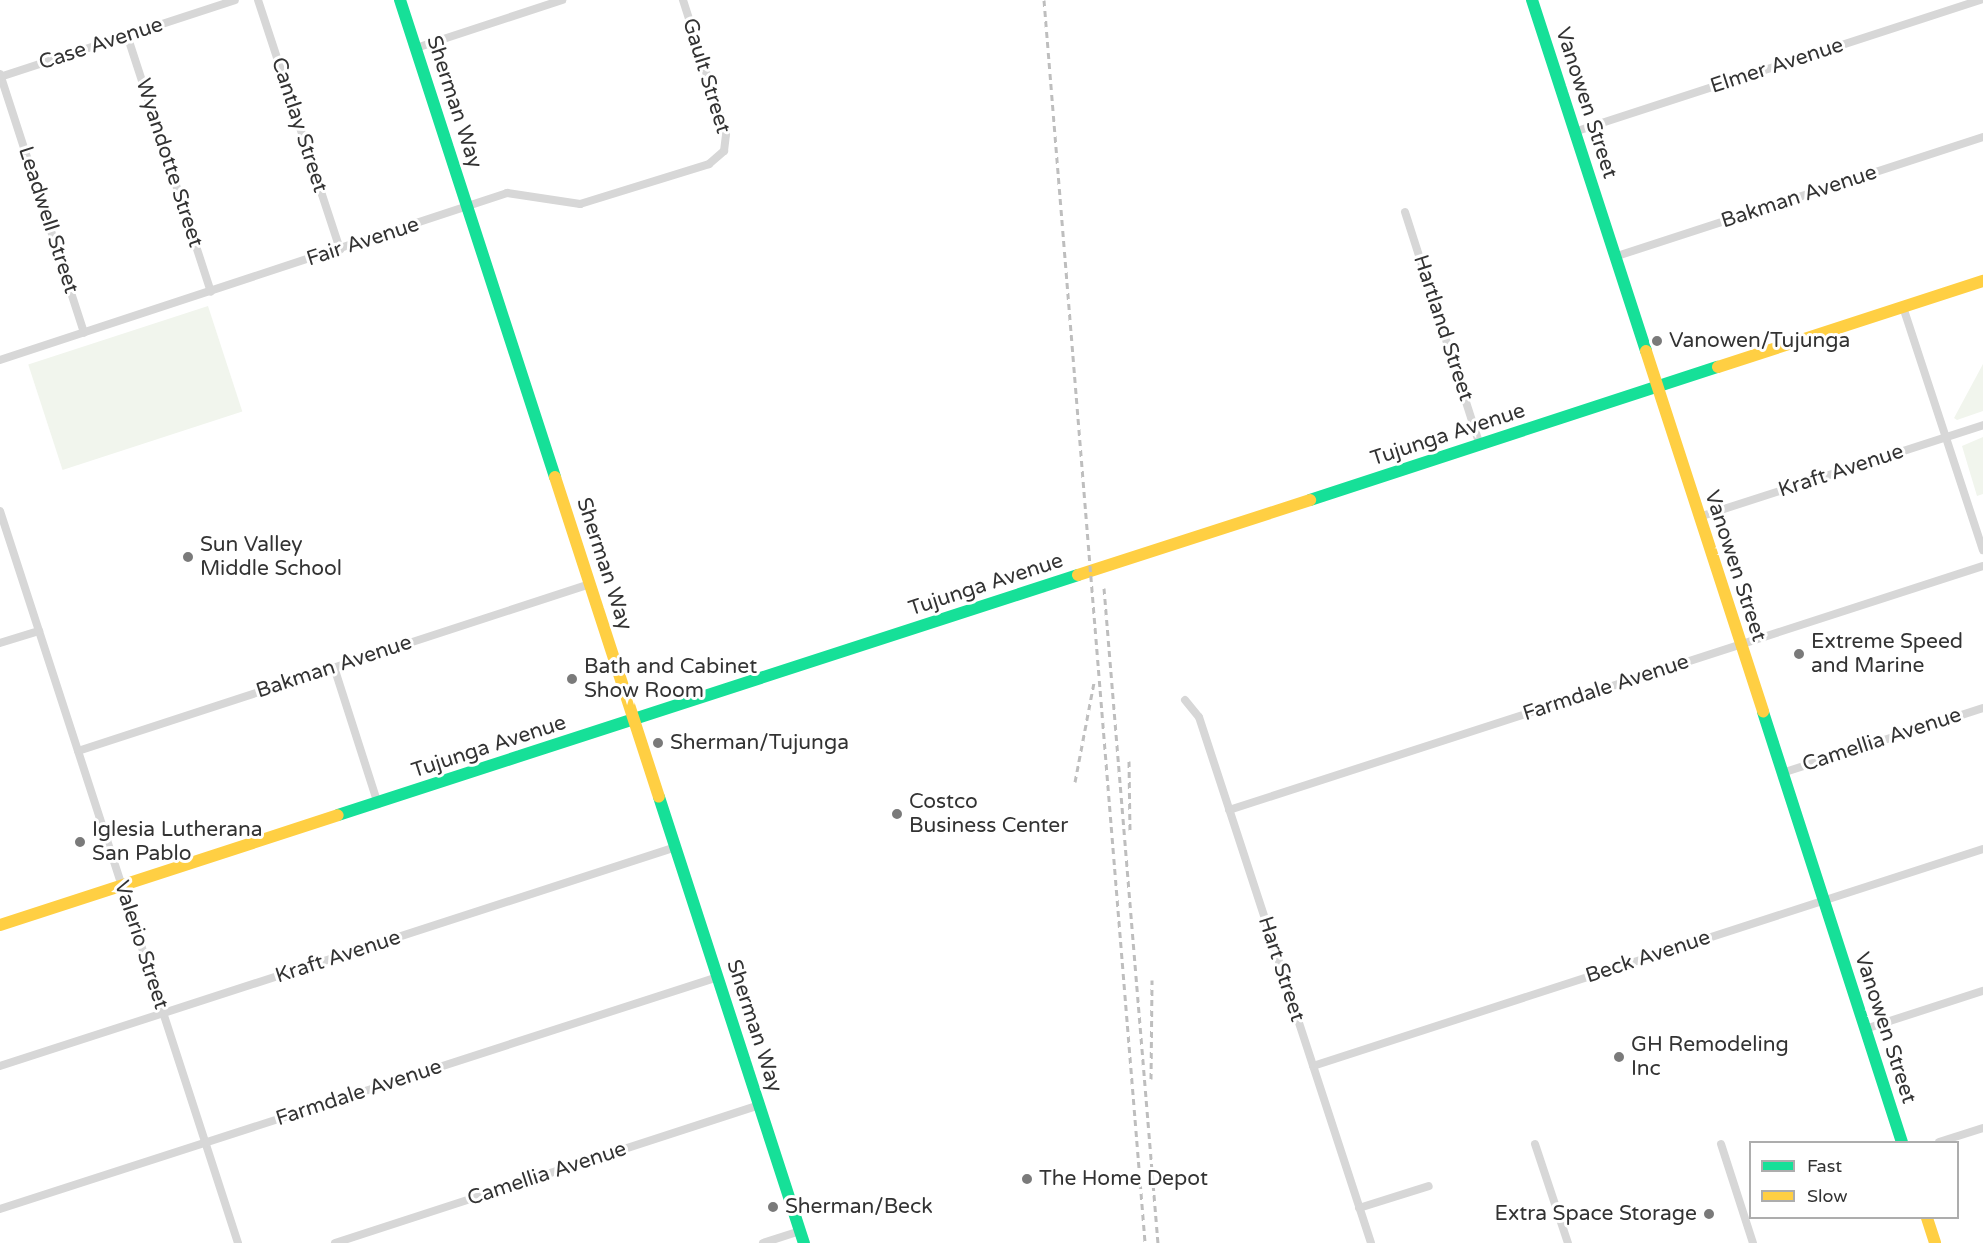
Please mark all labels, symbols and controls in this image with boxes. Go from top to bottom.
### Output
street label: Case Avenue [36,12,166,76]
street label: Gault Street [677,15,735,137]
street label: Vanowen Street [1550,24,1622,182]
street label: Sherman Way [421,32,487,172]
street label: Elmer Avenue [1707,33,1847,99]
street label: Cantlay Street [265,54,333,196]
street label: Wyandotte Street [130,75,208,251]
street label: Leadwell Street [12,143,84,297]
street label: Bakman Avenue [1718,160,1880,234]
street label: Fair Avenue [304,212,422,272]
street label: Hartland Street [1407,252,1479,404]
place label: Vanowen/Tujunga [1669,328,1850,354]
marker: Vanowen/Tujunga [1650,334,1664,348]
street label: Tujunga Avenue [1368,398,1528,472]
street label: Kraft Avenue [1775,439,1907,503]
street label: Vanowen Street [1699,487,1771,645]
street label: Sherman Way [571,494,637,634]
place label: Sun Valley Middle School [200,532,342,582]
street label: Tujunga Avenue [906,548,1066,622]
marker: Sun Valley Middle School [181,550,195,564]
place label: Extreme Speed and Marine [1811,629,1963,679]
street label: Bakman Avenue [253,630,415,704]
marker: Extreme Speed and Marine [1792,647,1806,661]
street label: Farmdale Avenue [1520,649,1692,727]
place label: Bath and Cabinet Show Room [584,654,757,704]
marker: Bath and Cabinet Show Room [565,672,579,686]
street label: Camellia Avenue [1799,702,1965,778]
street label: Tujunga Avenue [409,710,569,784]
place label: Sherman/Tujunga [670,730,849,756]
marker: Sherman/Tujunga [651,736,665,750]
place label: Costco Business Center [909,789,1068,839]
marker: Costco Business Center [890,807,904,821]
place label: Iglesia Lutherana San Pablo [92,817,263,867]
marker: Iglesia Lutherana San Pablo [73,835,87,849]
street label: Valerio Street [108,877,174,1013]
street label: Hart Street [1252,913,1310,1025]
street label: Kraft Avenue [272,925,404,989]
street label: Beck Avenue [1582,925,1714,989]
street label: Vanowen Street [1849,949,1921,1107]
street label: Sherman Way [721,956,787,1096]
place label: GH Remodeling Inc [1631,1032,1789,1082]
marker: GH Remodeling Inc [1612,1050,1626,1064]
street label: Farmdale Avenue [273,1054,445,1132]
street label: Camellia Avenue [464,1136,630,1212]
legend [1749,1141,1959,1219]
text: Fast [1807,1155,1842,1177]
place label: The Home Depot [1039,1166,1208,1192]
marker: The Home Depot [1020,1172,1034,1186]
text: Slow [1807,1185,1848,1207]
place label: Sherman/Beck [785,1194,933,1220]
marker: Sherman/Beck [766,1200,780,1214]
place label: Extra Space Storage [1495,1201,1697,1227]
marker: Extra Space Storage [1702,1207,1716,1221]

